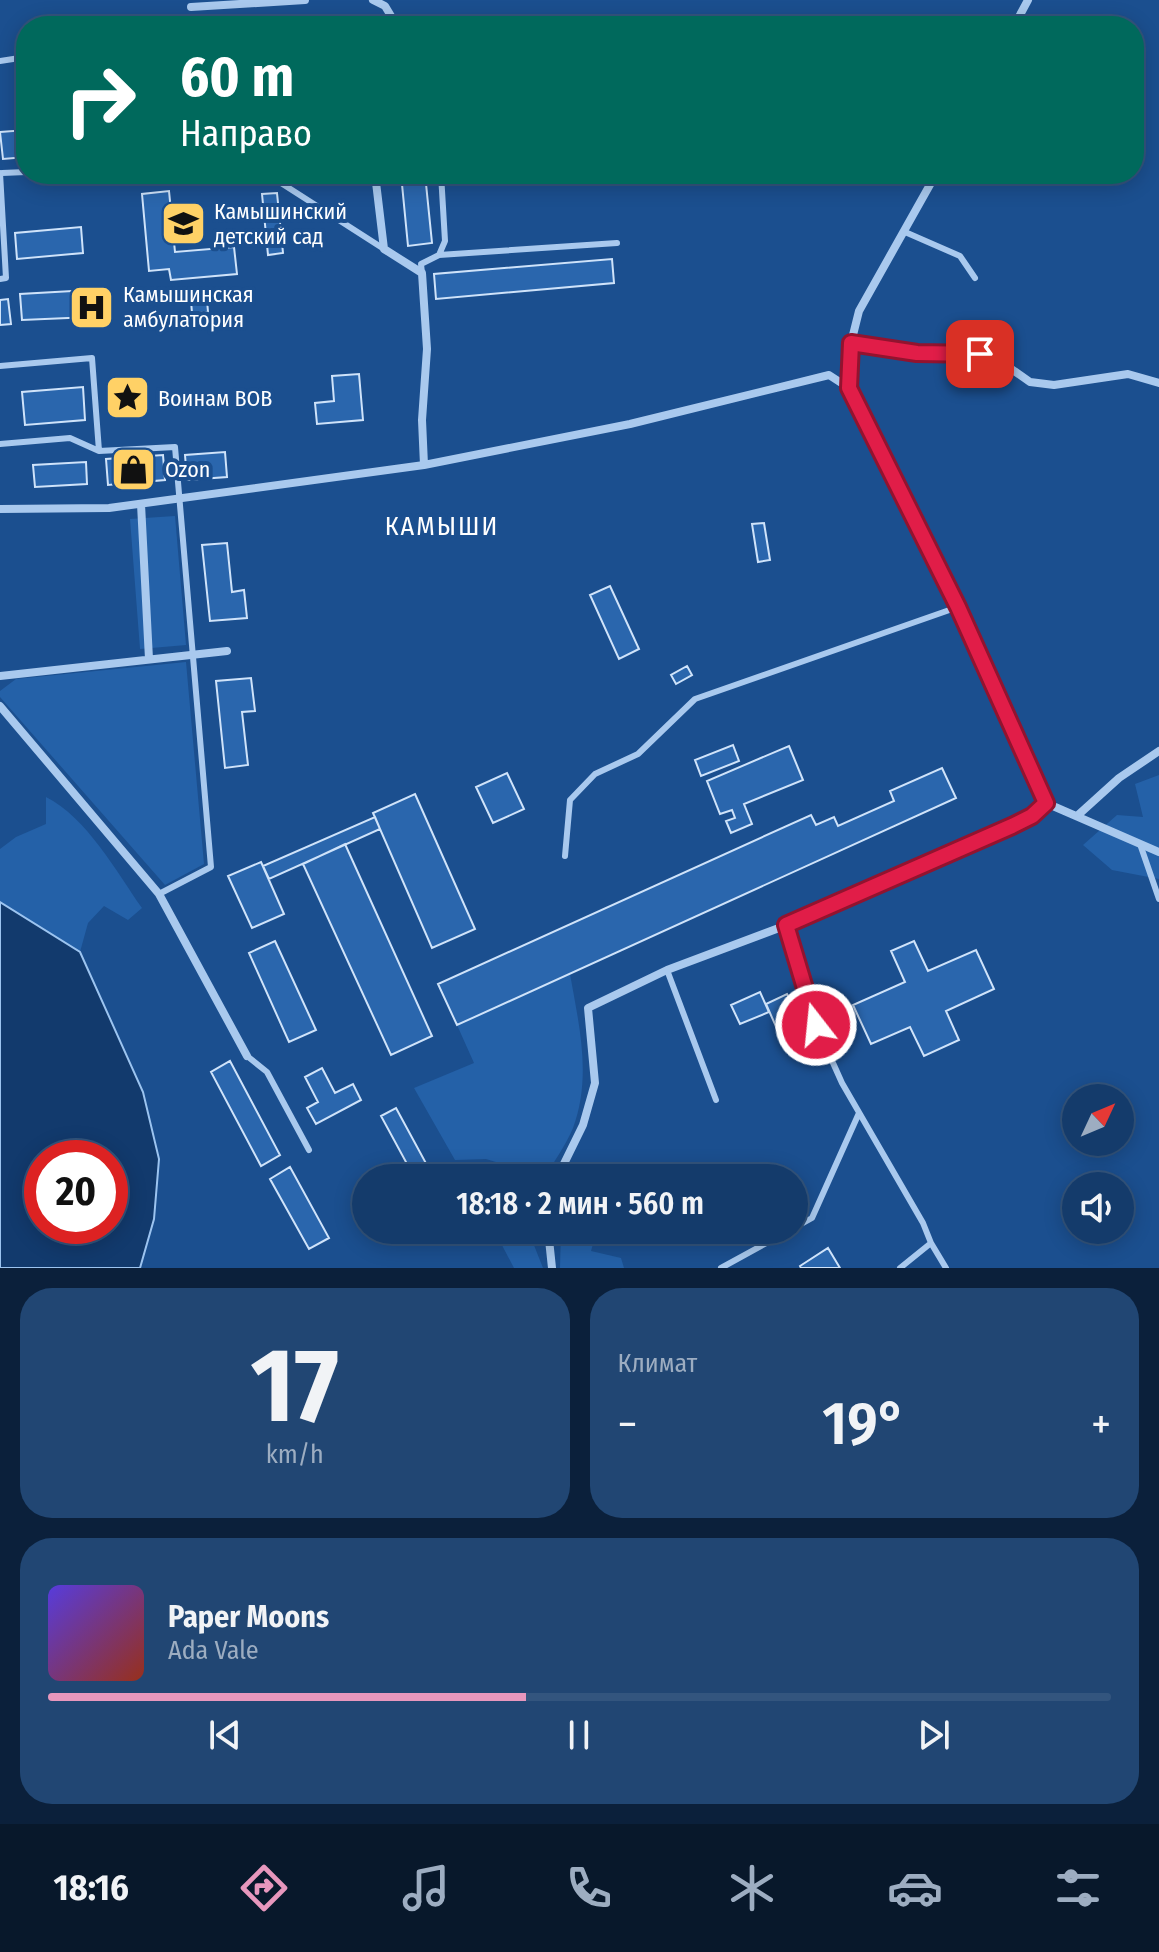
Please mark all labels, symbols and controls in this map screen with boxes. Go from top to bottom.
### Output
text: 60 m [180,44,294,111]
icon: right [48,48,152,152]
text: Направо [180,112,312,156]
place label: Камышинский детский сад [214,198,347,250]
school or university icon: Камышинский детский сад [159,200,207,248]
place label: Камышинская амбулатория [123,281,254,333]
hospital icon: Камышинская амбулатория [68,283,116,331]
pin [946,320,1014,388]
icon: arrive [958,332,1002,376]
place icon: Воинам ВОВ [103,374,151,422]
place label: Воинам ВОВ [158,385,272,412]
shop icon: Ozon [110,445,158,493]
place label: Ozon [165,456,210,483]
district label: КАМЫШИ [385,511,499,542]
position arrow [774,983,858,1067]
north arrow [1062,1084,1134,1156]
map controls [1062,1084,1134,1244]
speed limit sign: 20 [24,1140,128,1244]
button: sound [1062,1172,1134,1244]
text: 18:18 · 2 мин · 560 m [456,1186,704,1222]
text: 17 [251,1324,339,1449]
text: Климат [618,1348,697,1379]
text: 19° [822,1388,906,1460]
text: − [618,1398,637,1451]
text: + [1091,1398,1111,1451]
text: km/h [266,1439,324,1470]
text: Paper Moons [168,1599,329,1635]
text: Ada Vale [168,1635,259,1666]
icon: previous [203,1713,247,1757]
icon: pause [557,1713,601,1757]
icon: next [912,1713,956,1757]
icon: directions [236,1860,292,1916]
icon: music [398,1860,454,1916]
icon: phone [561,1860,617,1916]
icon: climate [724,1860,780,1916]
icon: car [887,1860,943,1916]
icon: filters [1050,1860,1106,1916]
text: 18:16 [53,1866,129,1910]

